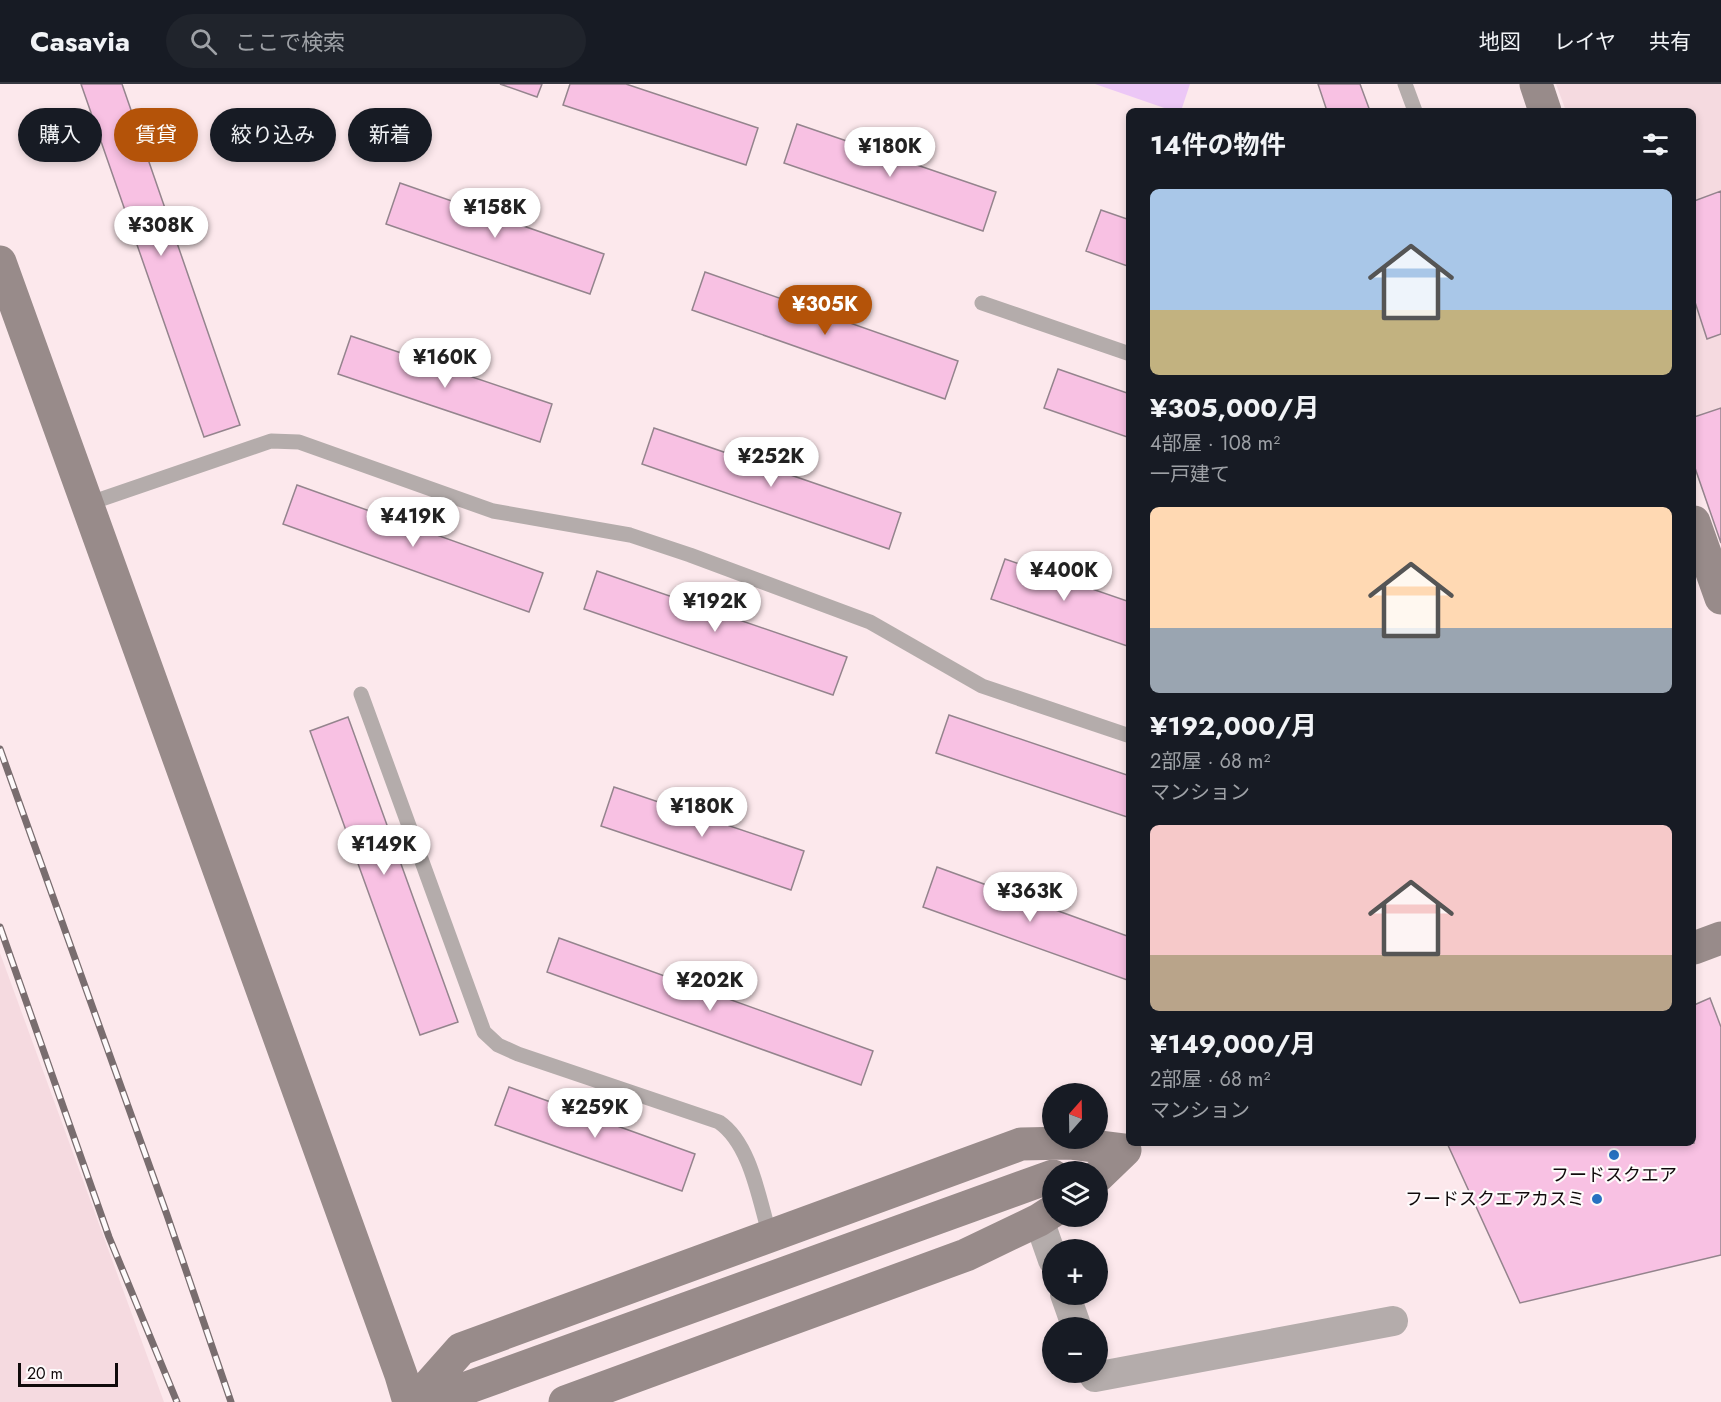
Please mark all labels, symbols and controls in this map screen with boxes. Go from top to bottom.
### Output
search box [166,14,586,68]
text: Casavia [30,21,130,62]
icon: search [187,25,220,58]
text: ここで検索 [235,26,345,58]
text: 地図 [1479,27,1521,57]
text: レイヤ [1554,27,1616,57]
text: 共有 [1649,27,1691,57]
chip: 購入 [18,108,102,162]
chip: 賃貸 [114,108,198,162]
chip: 絞り込み [210,108,336,162]
chip: 新着 [348,108,432,162]
text: 14件の物件 [1150,126,1285,164]
pin: ¥180K [848,127,932,178]
icon: filters [1639,128,1672,161]
text: ¥180K [858,132,922,161]
pin: ¥158K [453,188,537,239]
text: ¥158K [464,193,526,222]
pin: ¥308K [119,206,203,257]
text: ¥308K [128,211,194,240]
icon: home [1357,228,1465,336]
pin: ¥305K [783,285,867,336]
text: ¥305K [792,290,858,319]
pin: ¥160K [403,338,487,389]
text: ¥160K [413,343,477,372]
text: ¥305,000/月 [1150,389,1319,427]
text: 4部屋 · 108 m² [1150,429,1280,458]
pin: ¥252K [729,437,813,488]
text: ¥252K [738,442,804,471]
text: 一戸建て [1150,460,1230,489]
pin: ¥419K [371,497,455,548]
text: ¥419K [381,502,445,531]
icon: home [1357,546,1465,654]
pin: ¥400K [1022,551,1106,602]
text: ¥400K [1030,556,1098,585]
pin: ¥192K [673,582,757,633]
text: ¥192K [683,587,747,616]
text: ¥192,000/月 [1150,707,1317,745]
text: 2部屋 · 68 m² [1150,747,1270,776]
text: マンション [1150,778,1250,807]
pin: ¥180K [660,787,744,838]
text: ¥180K [670,792,734,821]
pin: ¥149K [342,825,426,876]
text: ¥149K [352,830,416,859]
icon: home [1357,864,1465,972]
pin: ¥363K [988,872,1072,923]
text: ¥363K [997,877,1063,906]
pin: ¥202K [668,961,752,1012]
text: ¥202K [677,966,743,995]
text: ¥149,000/月 [1150,1025,1316,1063]
text: 2部屋 · 68 m² [1150,1065,1270,1094]
north arrow [1042,1083,1108,1149]
map controls [1042,1083,1108,1383]
pin: ¥259K [553,1088,637,1139]
text: ¥259K [562,1093,628,1122]
text: マンション [1150,1096,1250,1125]
marker: フードスクエア [1607,1148,1621,1162]
button: layers [1042,1161,1108,1227]
place label: フードスクエア [1551,1162,1677,1188]
place label: フードスクエアカスミ [1405,1186,1585,1212]
marker: フードスクエアカスミ [1590,1192,1604,1206]
button: + [1042,1239,1108,1305]
button: − [1042,1317,1108,1383]
scale bar [18,1360,118,1388]
text: 20 m [27,1362,63,1385]

